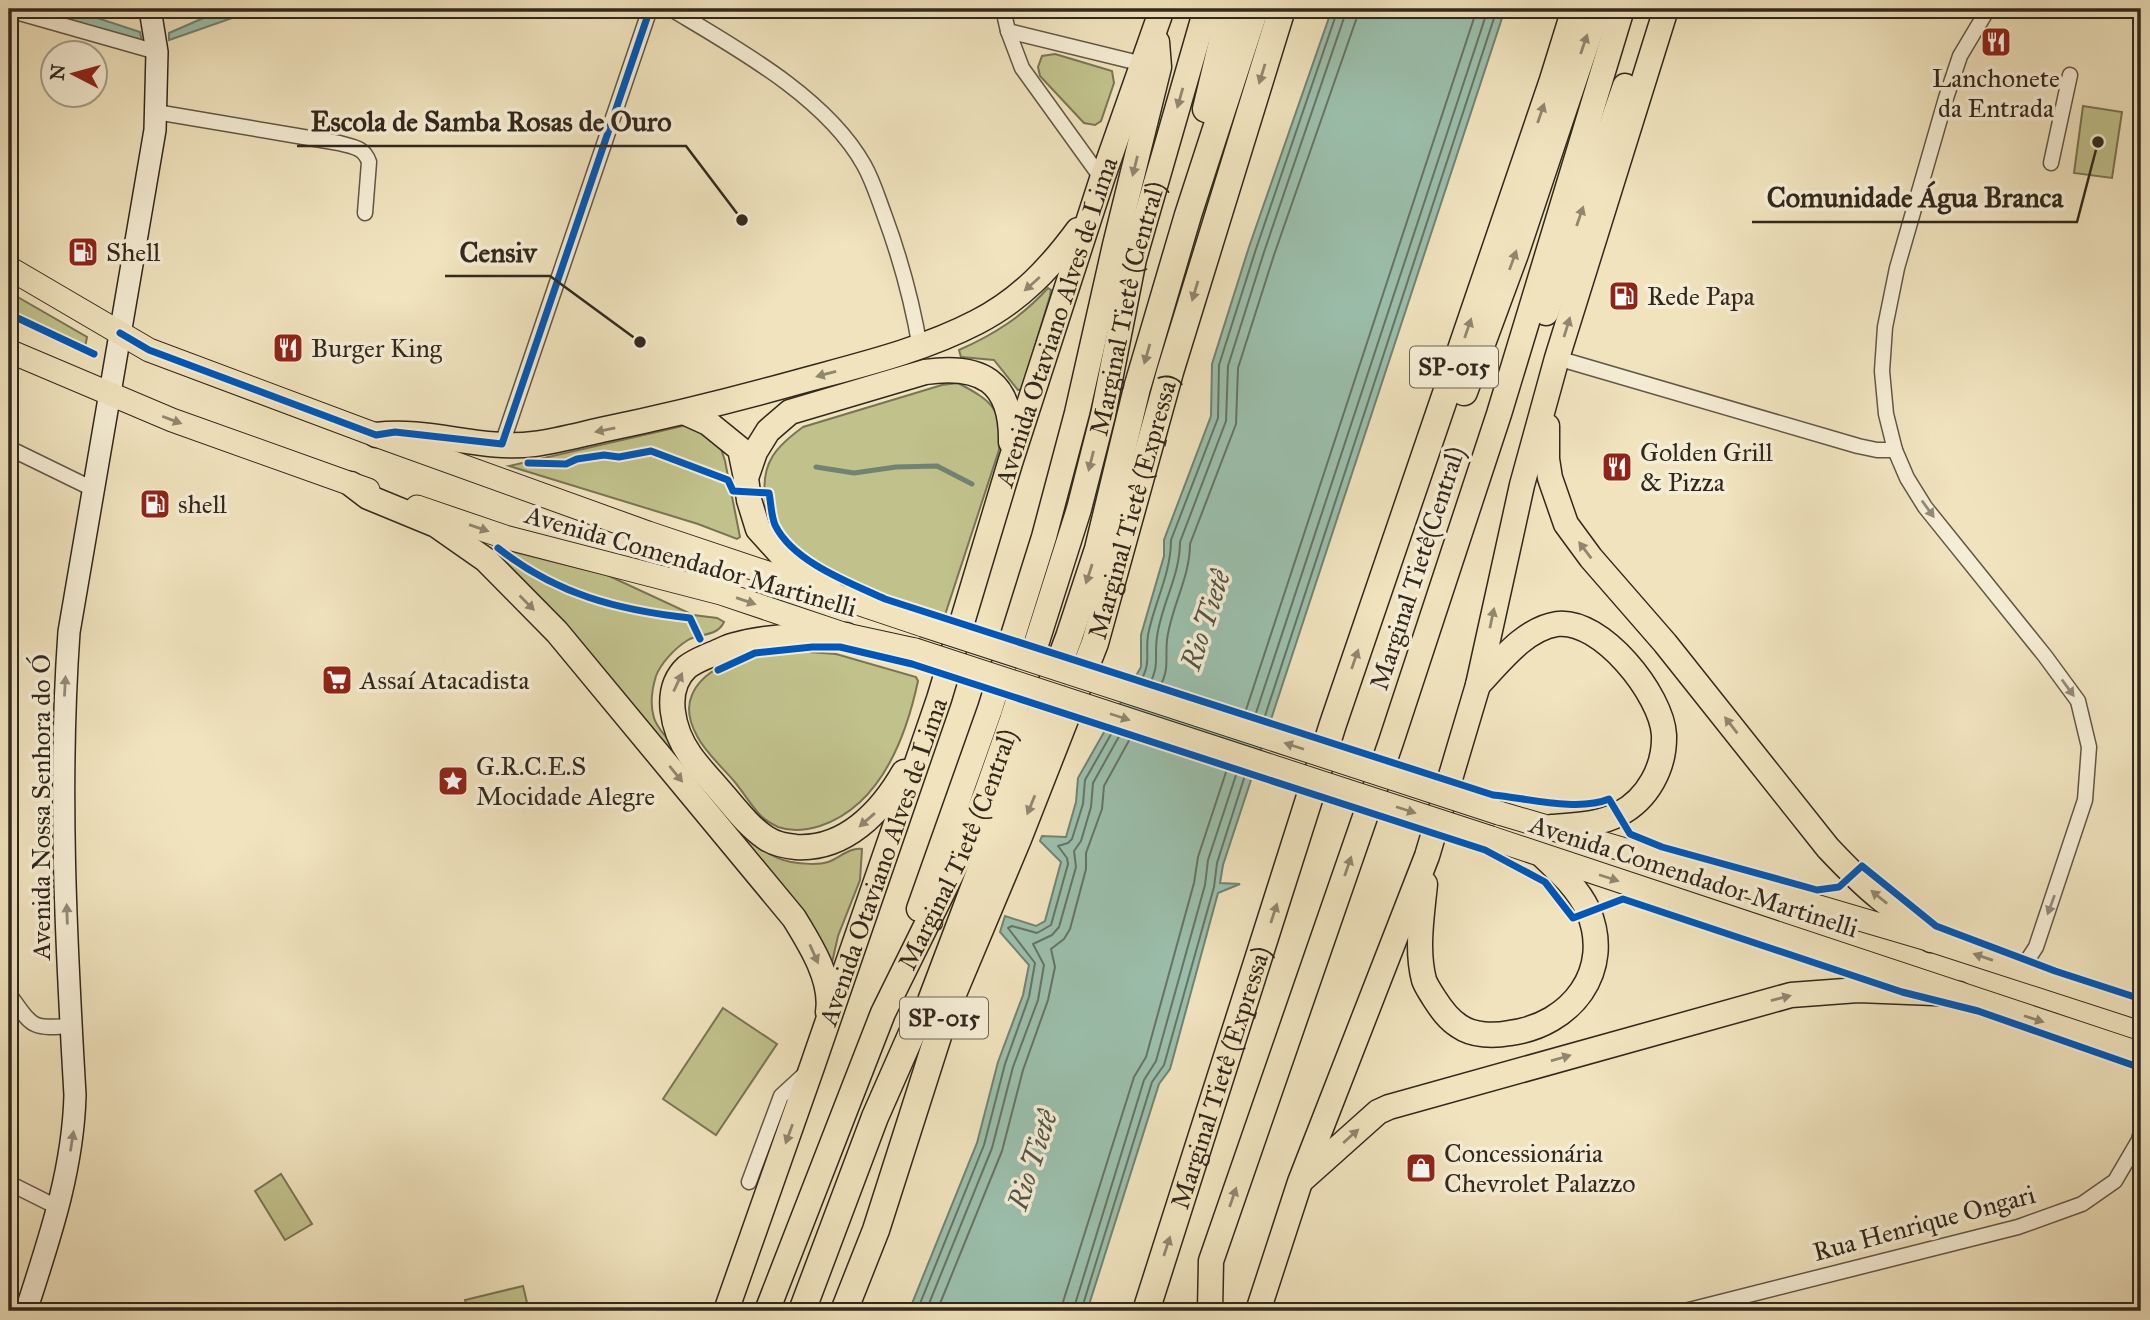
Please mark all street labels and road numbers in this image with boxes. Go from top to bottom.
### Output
street label: Avenida Otaviano Alves de Lima [988,153,1125,491]
street label: Marginal Tietê (Central) [1082,177,1172,439]
road number: SP-015 [1410,346,1498,388]
street label: Marginal Tietê (Expressa) [1081,370,1185,643]
street label: Marginal Tietê(Central) [1363,442,1471,694]
street label: Avenida Comendador Martinelli [521,498,860,624]
street label: Avenida Nossa Senhora do Ó [25,654,57,961]
street label: Avenida Otaviano Alves de Lima [811,693,954,1031]
street label: Marginal Tietê (Central) [891,724,1024,975]
street label: Avenida Comendador Martinelli [1525,807,1862,944]
street label: Marginal Tietê (Expressa) [1164,942,1277,1213]
road number: SP-015 [900,998,988,1038]
street label: Rua Henrique Ongari [1809,1178,2039,1268]

